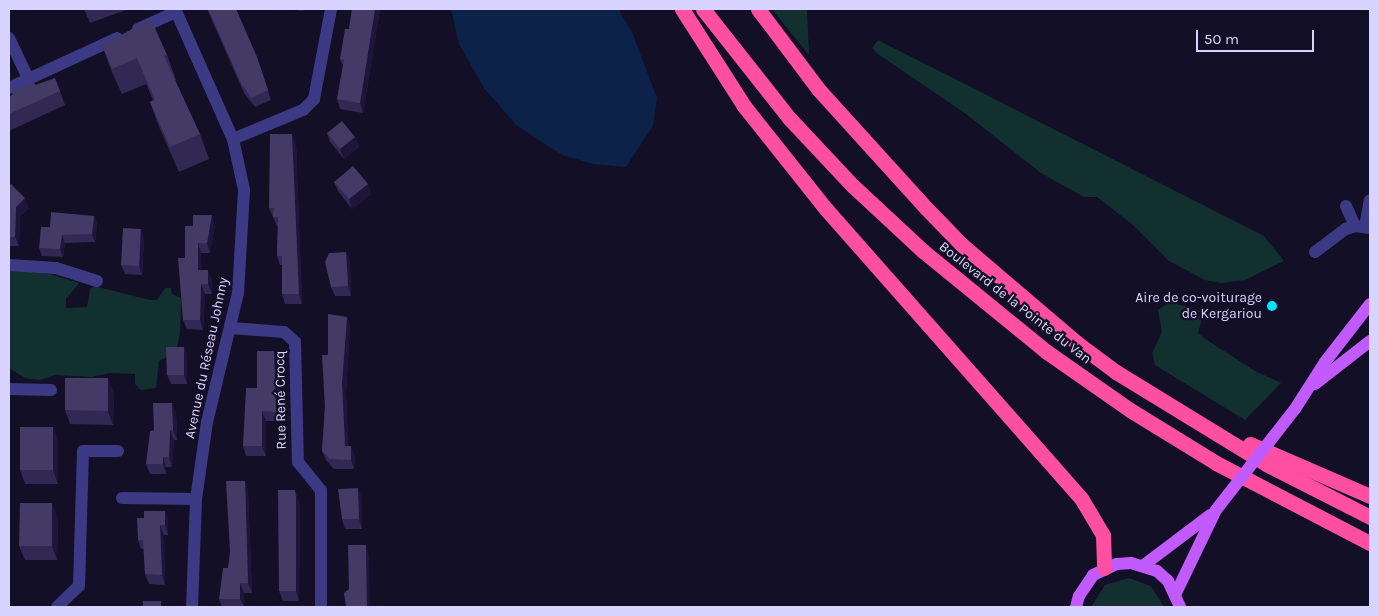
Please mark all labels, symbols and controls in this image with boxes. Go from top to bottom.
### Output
scale bar [1199,20,1316,52]
text: 50 m [1204,30,1239,48]
street label: Boulevard de la Pointe du Van [936,238,1094,368]
street label: Avenue du Réseau Johnny [182,276,232,440]
place label: Aire de co-voiturage de Kergariou [1135,290,1262,322]
marker: Aire de co-voiturage de Kergariou [1266,300,1278,312]
street label: Rue René Crocq [272,350,290,450]

